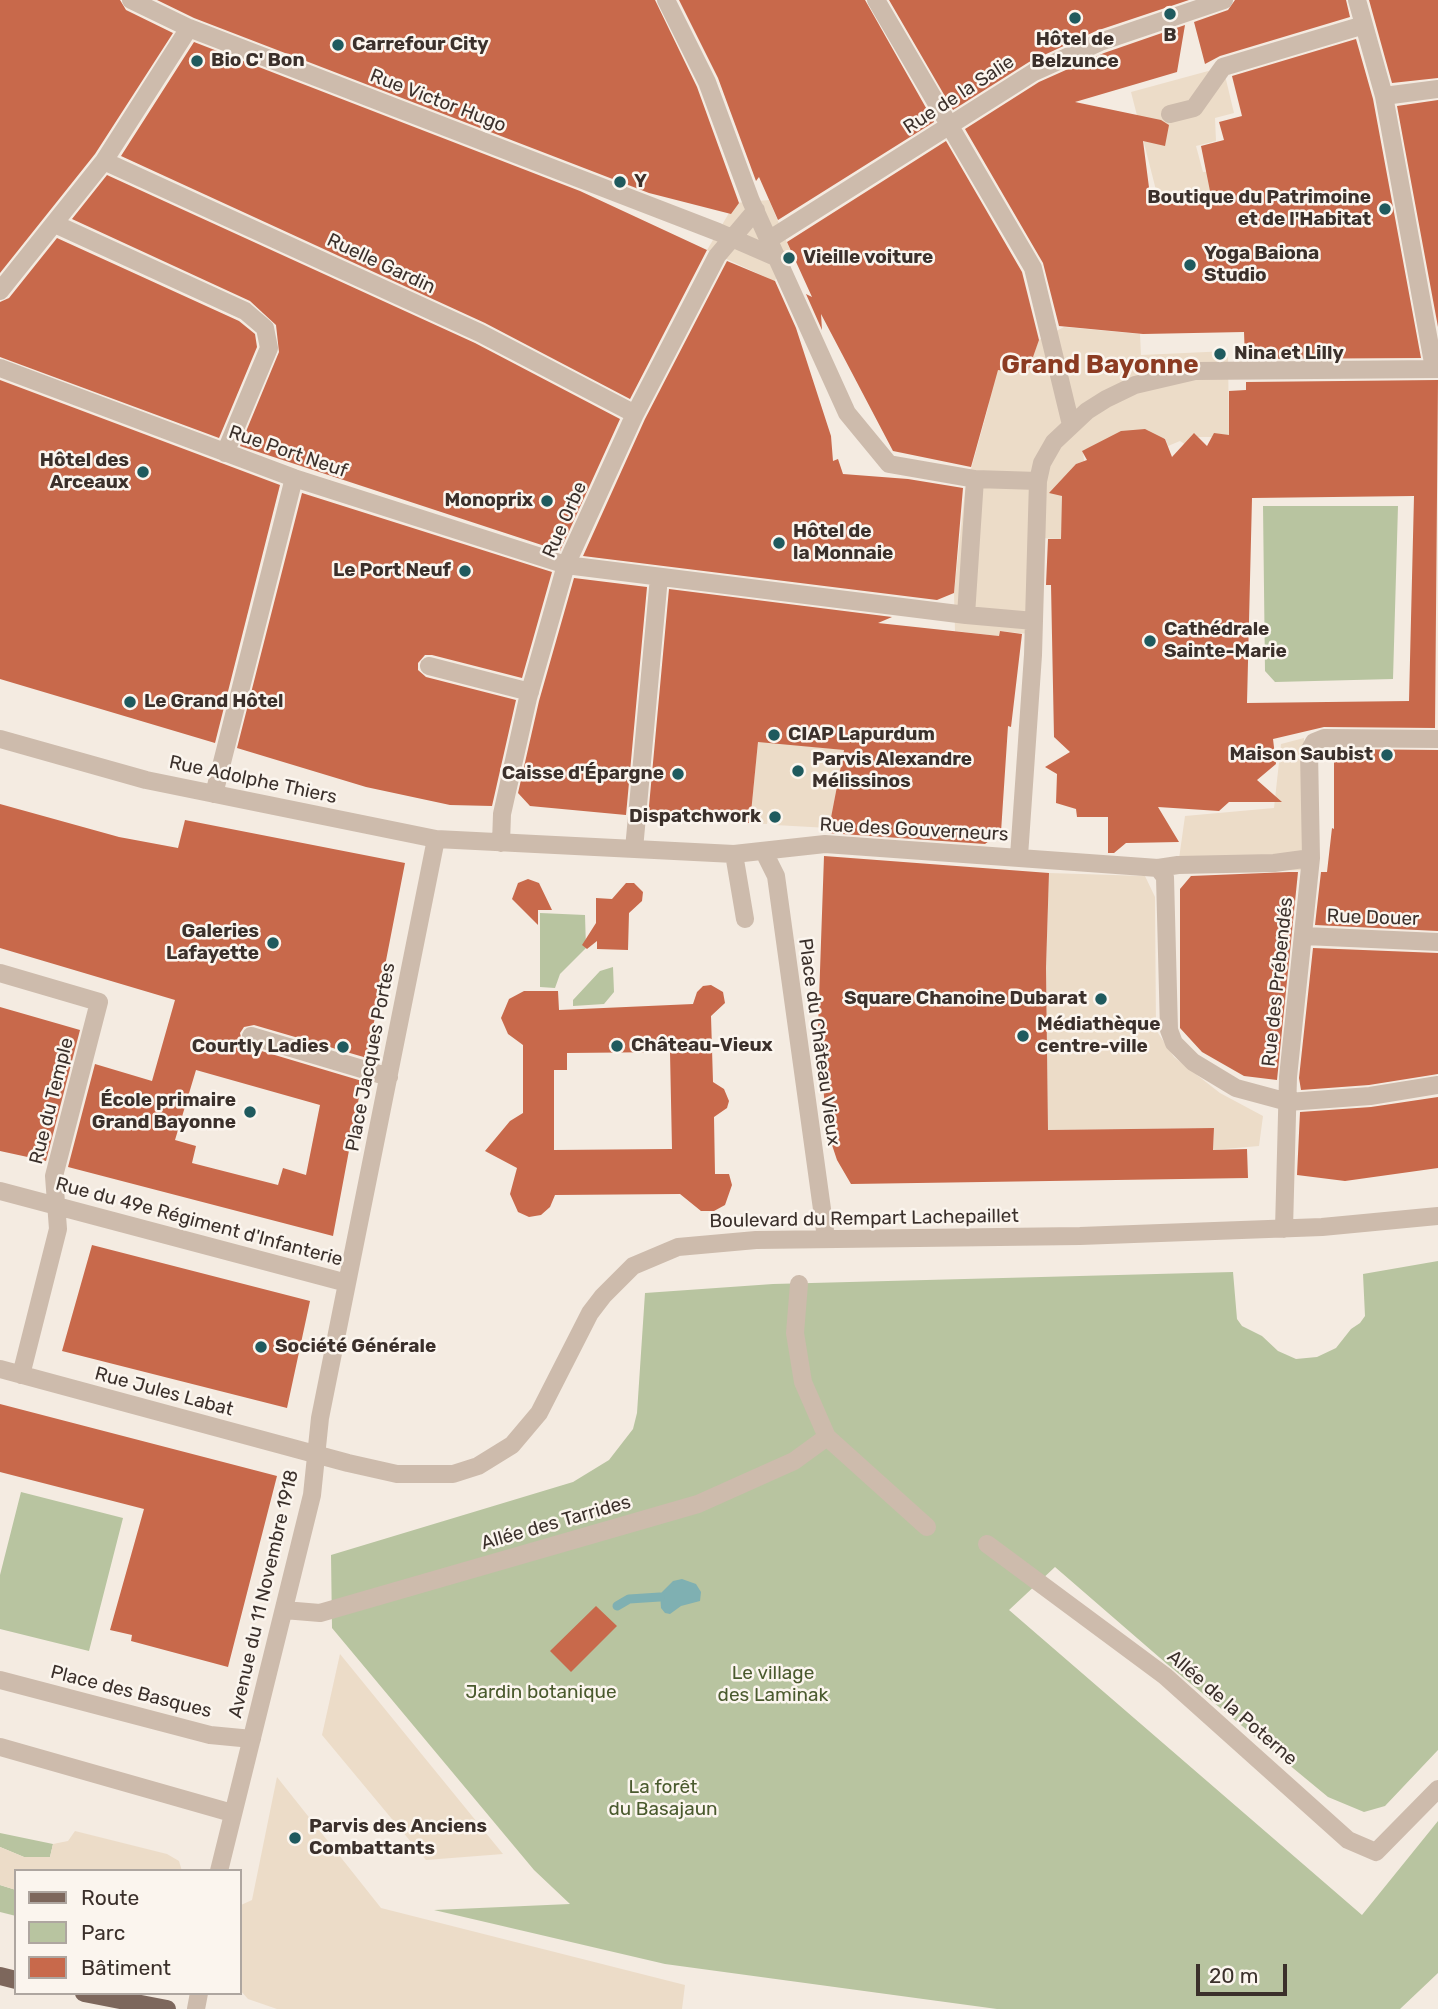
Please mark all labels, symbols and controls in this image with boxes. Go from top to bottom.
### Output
marker: B [1162,6,1178,22]
marker: Hôtel de Belzunce [1067,10,1083,26]
place label: B [1163,25,1177,47]
place label: Hôtel de Belzunce [1031,29,1119,73]
place label: Carrefour City [352,34,489,56]
marker: Carrefour City [330,37,346,53]
place label: Bio C' Bon [211,50,305,72]
street label: Rue de la Salie [899,51,1019,139]
marker: Bio C' Bon [189,53,205,69]
street label: Rue Victor Hugo [367,65,509,137]
place label: Y [634,171,647,193]
marker: Y [612,174,628,190]
place label: Boutique du Patrimoine et de l'Habitat [1147,187,1371,231]
marker: Boutique du Patrimoine et de l'Habitat [1377,201,1393,217]
street label: Ruelle Gardin [323,229,439,299]
place label: Yoga Baiona Studio [1204,243,1319,287]
place label: Vieille voiture [803,247,933,269]
marker: Vieille voiture [781,250,797,266]
marker: Yoga Baiona Studio [1182,257,1198,273]
place label: Nina et Lilly [1234,343,1344,365]
marker: Nina et Lilly [1212,346,1228,362]
district label: Grand Bayonne [1001,349,1199,381]
street label: Rue Port Neuf [226,421,350,483]
place label: Hôtel des Arceaux [40,450,129,494]
marker: Hôtel des Arceaux [135,464,151,480]
street label: Rue Orbe [538,478,592,562]
place label: Monoprix [445,490,533,512]
marker: Monoprix [539,493,555,509]
place label: Hôtel de la Monnaie [793,521,893,565]
marker: Hôtel de la Monnaie [771,535,787,551]
place label: Le Port Neuf [333,560,451,582]
marker: Le Port Neuf [457,563,473,579]
place label: Cathédrale Sainte-Marie [1164,619,1287,663]
marker: Cathédrale Sainte-Marie [1142,633,1158,649]
place label: Le Grand Hôtel [144,691,284,713]
marker: Le Grand Hôtel [122,694,138,710]
place label: CIAP Lapurdum [788,724,935,746]
marker: CIAP Lapurdum [766,727,782,743]
place label: Maison Saubist [1230,744,1373,766]
marker: Maison Saubist [1379,747,1395,763]
place label: Parvis Alexandre Mélissinos [812,749,972,793]
street label: Rue Adolphe Thiers [167,751,339,809]
place label: Caisse d'Épargne [502,763,664,785]
marker: Parvis Alexandre Mélissinos [790,763,806,779]
marker: Caisse d'Épargne [670,766,686,782]
place label: Dispatchwork [629,806,761,828]
marker: Dispatchwork [767,809,783,825]
street label: Rue des Gouverneurs [819,814,1009,846]
street label: Rue des Prébendés [1258,896,1298,1068]
street label: Rue Douer [1326,905,1420,931]
place label: Galeries Lafayette [166,921,259,965]
marker: Galeries Lafayette [265,935,281,951]
street label: Place du Château Vieux [793,937,845,1147]
street label: Place Jacques Portes [342,961,400,1153]
place label: Square Chanoine Dubarat [844,988,1087,1010]
marker: Square Chanoine Dubarat [1093,991,1109,1007]
place label: Médiathèque centre-ville [1037,1014,1161,1058]
marker: Médiathèque centre-ville [1015,1028,1031,1044]
street label: Rue du Temple [25,1035,79,1167]
place label: Château-Vieux [631,1035,773,1057]
place label: Courtly Ladies [192,1036,329,1058]
marker: Château-Vieux [609,1038,625,1054]
marker: Courtly Ladies [335,1039,351,1055]
place label: École primaire Grand Bayonne [92,1090,236,1134]
marker: École primaire Grand Bayonne [242,1104,258,1120]
street label: Rue du 49e Régiment d'Infanterie [53,1173,345,1271]
street label: Boulevard du Rempart Lachepaillet [709,1205,1019,1233]
place label: Société Générale [275,1336,436,1358]
marker: Société Générale [253,1339,269,1355]
street label: Rue Jules Labat [92,1363,236,1421]
street label: Avenue du 11 Novembre 1918 [224,1468,304,1720]
street label: Allée des Tarrides [479,1491,633,1555]
street label: Allée de la Poterne [1162,1645,1302,1771]
street label: Place des Basques [48,1661,214,1723]
park label: Le village des Laminak [718,1663,828,1707]
park label: Jardin botanique [465,1682,617,1704]
park label: La forêt du Basajaun [608,1777,718,1821]
place label: Parvis des Anciens Combattants [309,1816,487,1860]
marker: Parvis des Anciens Combattants [287,1830,303,1846]
legend [14,1869,242,1995]
text: Route [81,1885,139,1910]
text: Parc [81,1920,125,1945]
scale bar [1200,1950,1291,1994]
text: Bâtiment [81,1955,171,1980]
text: 20 m [1209,1963,1258,1988]

